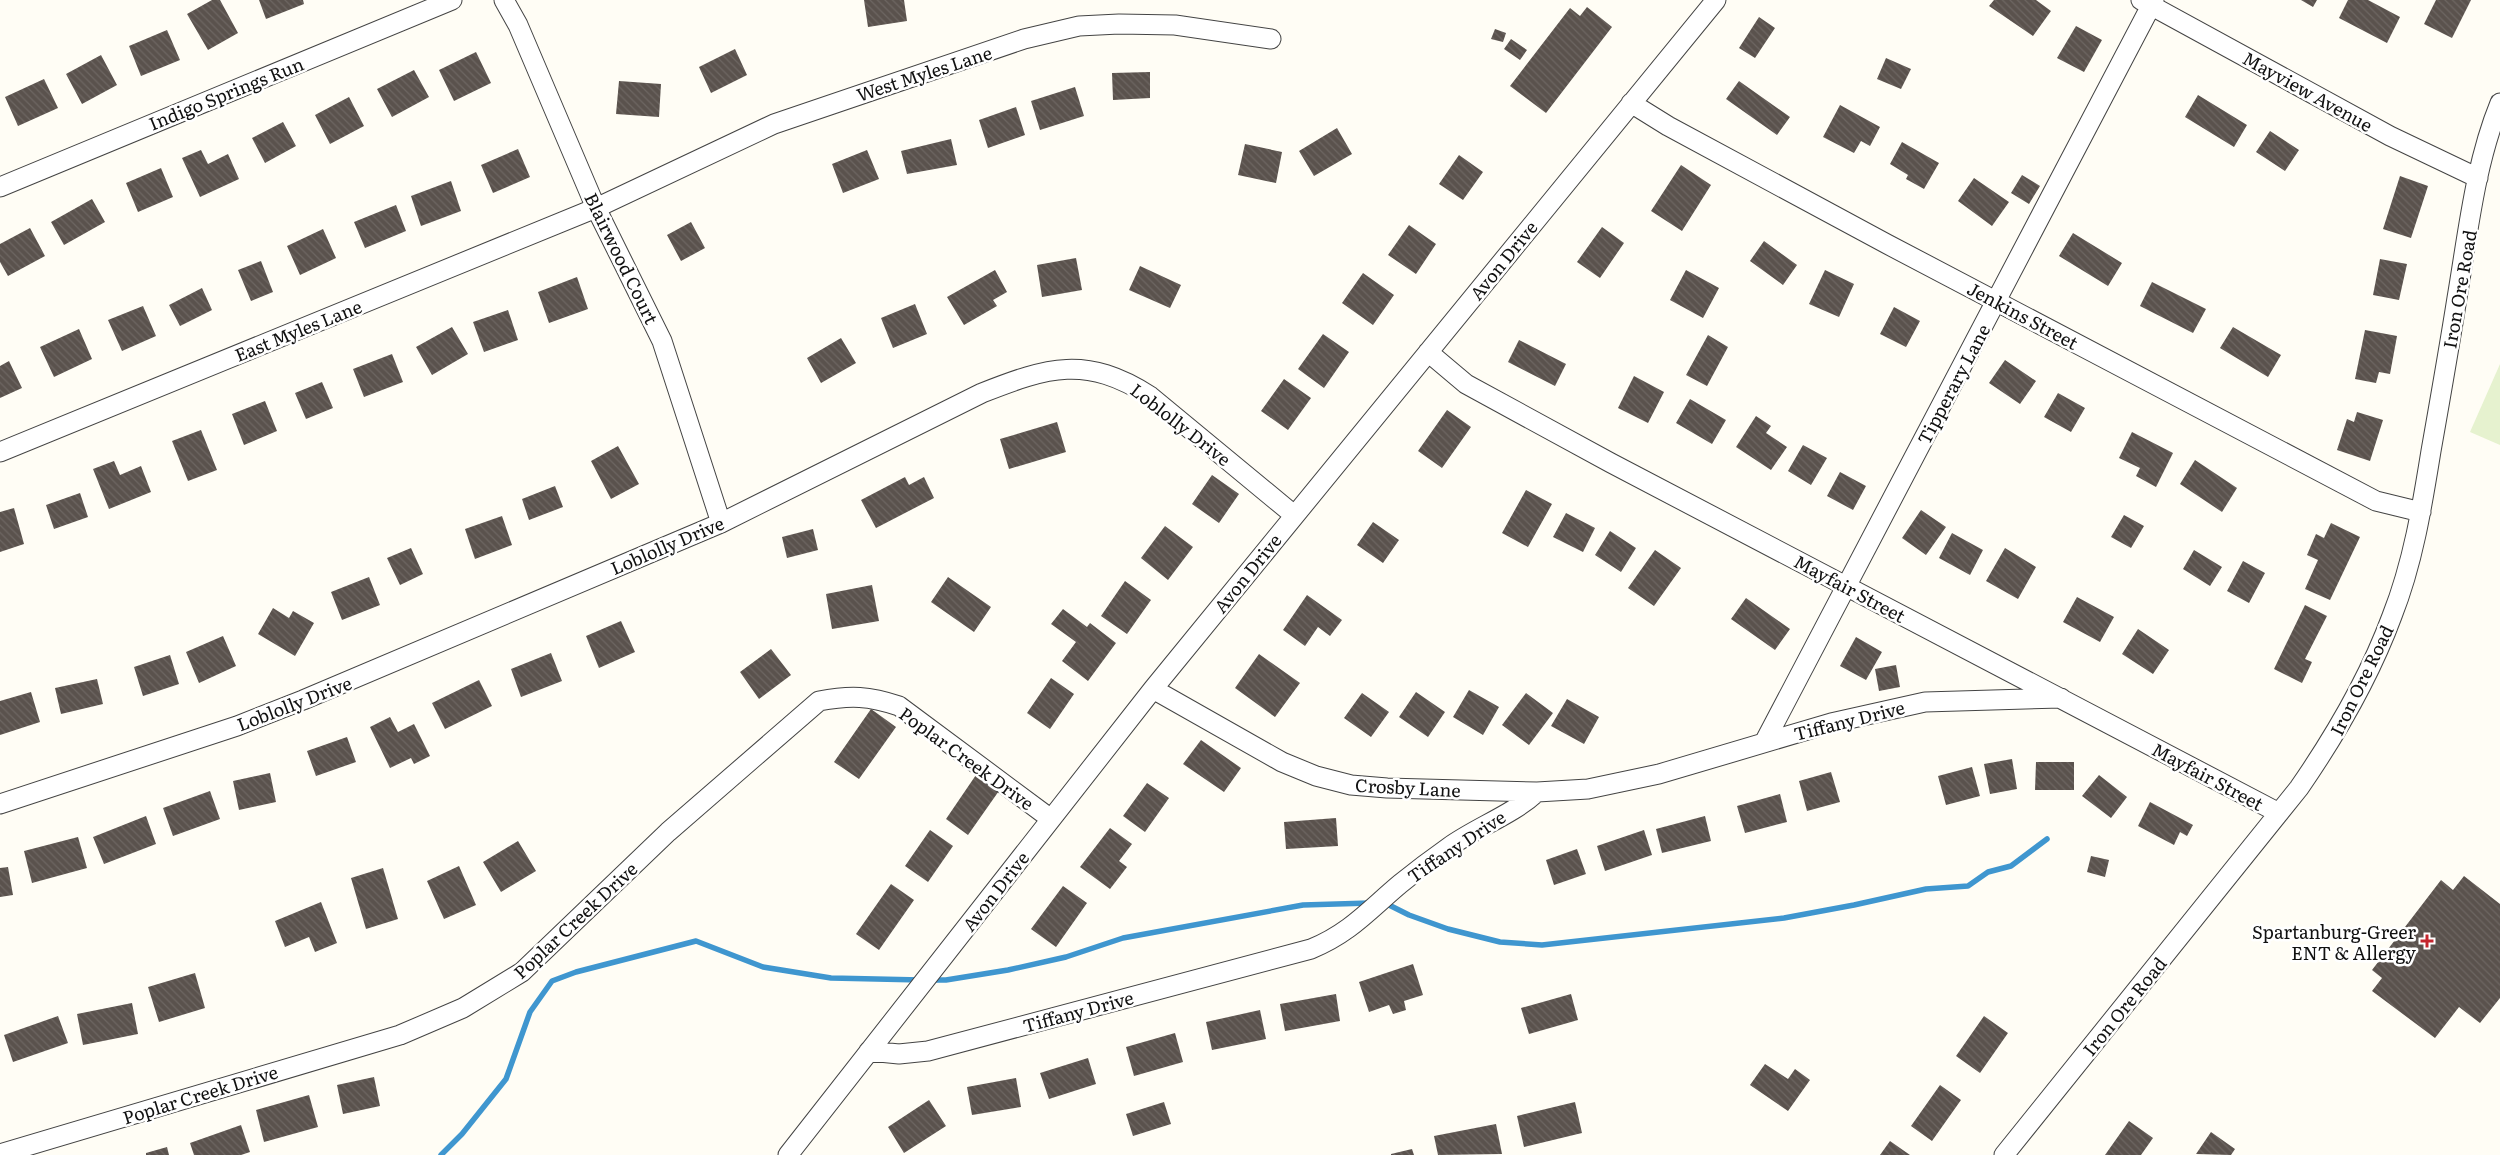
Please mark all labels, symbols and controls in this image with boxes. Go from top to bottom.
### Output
street label: West Myles Lane [853,38,995,108]
street label: Mayview Avenue [2238,44,2378,138]
street label: Indigo Springs Run [144,50,308,136]
street label: Blairwood Court [578,188,666,329]
street label: Avon Drive [1463,215,1543,305]
street label: Iron Ore Road [2435,227,2483,351]
street label: Jenkins Street [1963,274,2084,356]
street label: East Myles Lane [230,292,366,368]
street label: Tipperary Lane [1910,319,1996,449]
street label: Loblolly Drive [1125,376,1237,472]
street label: Loblolly Drive [606,509,728,581]
street label: Avon Drive [1207,528,1287,618]
street label: Mayfair Street [1789,547,1911,629]
street label: Iron Ore Road [2323,620,2399,740]
street label: Loblolly Drive [233,669,355,737]
street label: Tiffany Drive [1791,693,1907,747]
street label: Poplar Creek Drive [894,700,1040,816]
street label: Mayfair Street [2147,735,2269,817]
street label: Crosby Lane [1354,771,1462,803]
street label: Tiffany Drive [1401,803,1511,889]
street label: Avon Drive [955,845,1035,937]
street label: Poplar Creek Drive [507,855,643,985]
place label: Spartanburg-Greer ENT & Allergy [2252,918,2417,966]
marker: Spartanburg-Greer ENT & Allergy [2420,934,2434,948]
street label: Iron Ore Road [2076,951,2172,1061]
street label: Tiffany Drive [1020,983,1136,1039]
street label: Poplar Creek Drive [119,1058,281,1130]

